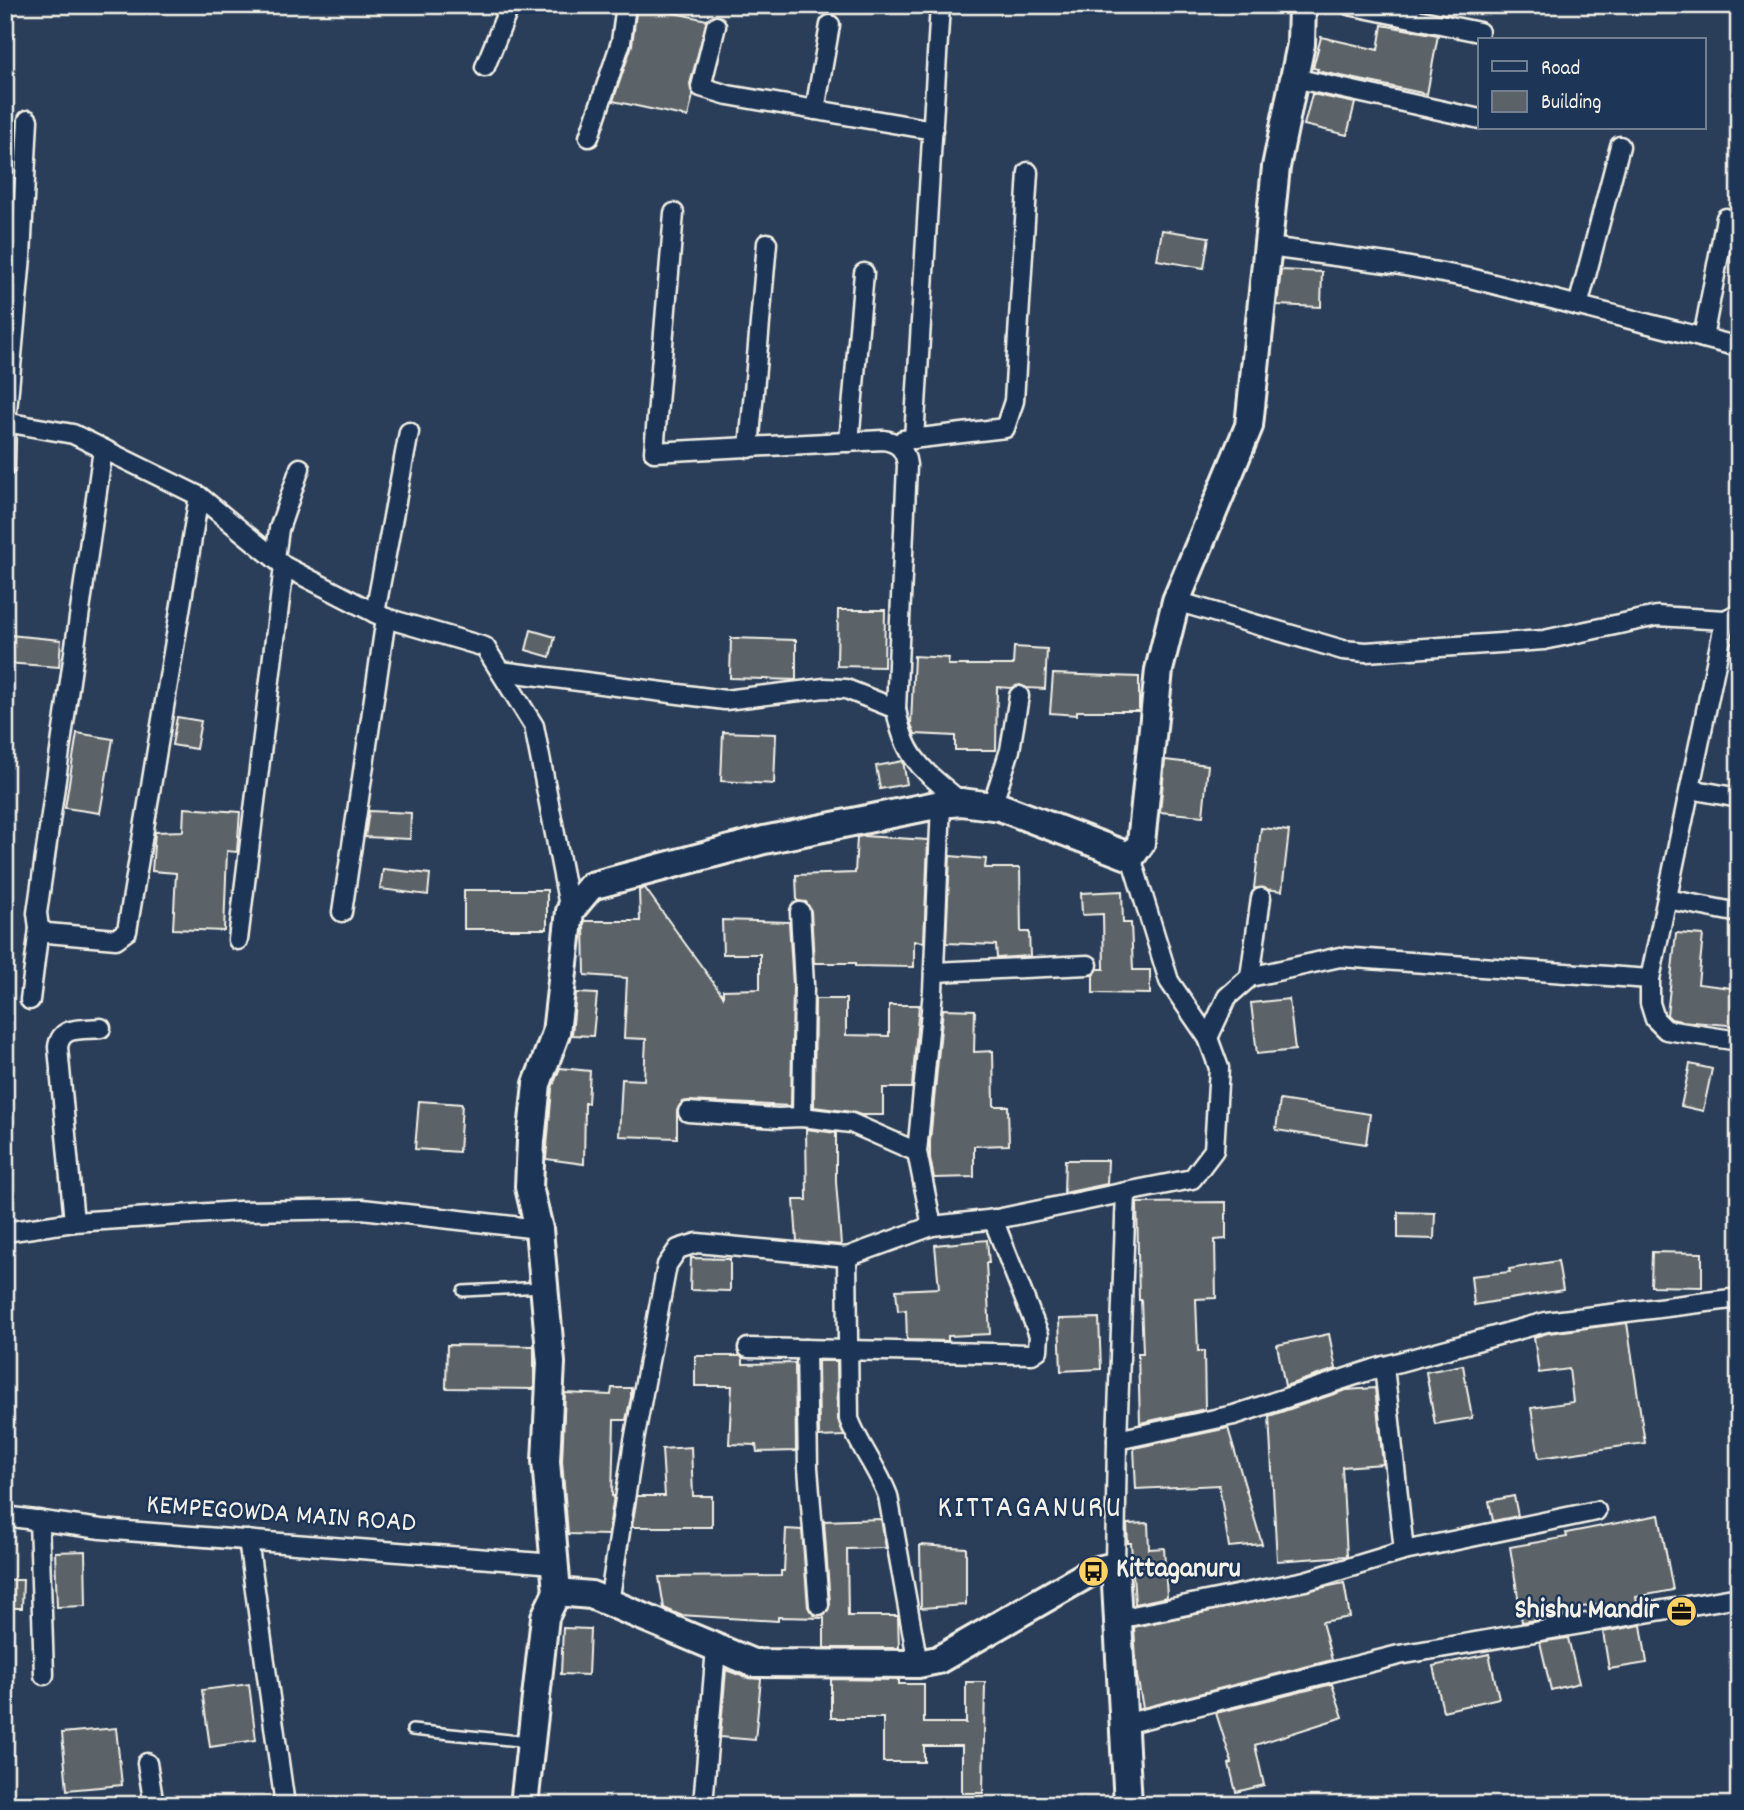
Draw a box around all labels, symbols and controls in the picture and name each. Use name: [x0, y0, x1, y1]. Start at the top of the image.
legend: [1478, 38, 1706, 130]
text: Road: [1541, 55, 1580, 85]
text: Building: [1541, 89, 1601, 119]
street label: KEMPEGOWDA MAIN ROAD: [145, 1487, 417, 1545]
district label: KITTAGANURU: [937, 1487, 1123, 1533]
place label: Kittaganuru: [1116, 1551, 1241, 1591]
bus stop icon: Kittaganuru: [1076, 1554, 1110, 1588]
place label: Shishu Mandir: [1514, 1592, 1660, 1632]
office icon: Shishu Mandir: [1665, 1595, 1699, 1629]

